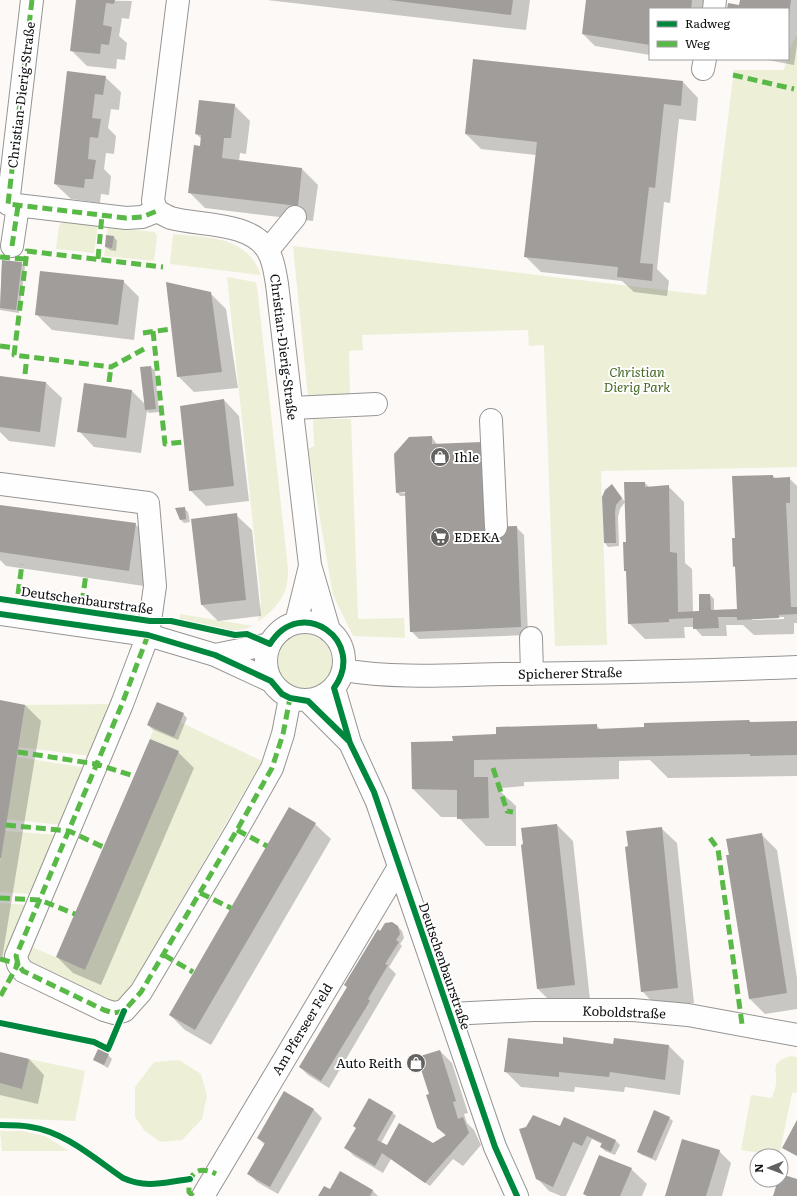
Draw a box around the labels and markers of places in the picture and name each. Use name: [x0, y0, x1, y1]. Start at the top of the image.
shop icon: Ihle: [429, 446, 451, 468]
place label: Ihle: [454, 447, 479, 466]
supermarket icon: EDEKA: [429, 526, 451, 548]
place label: EDEKA: [454, 527, 500, 546]
shop icon: Auto Reith: [405, 1052, 427, 1074]
place label: Auto Reith: [336, 1053, 402, 1072]

